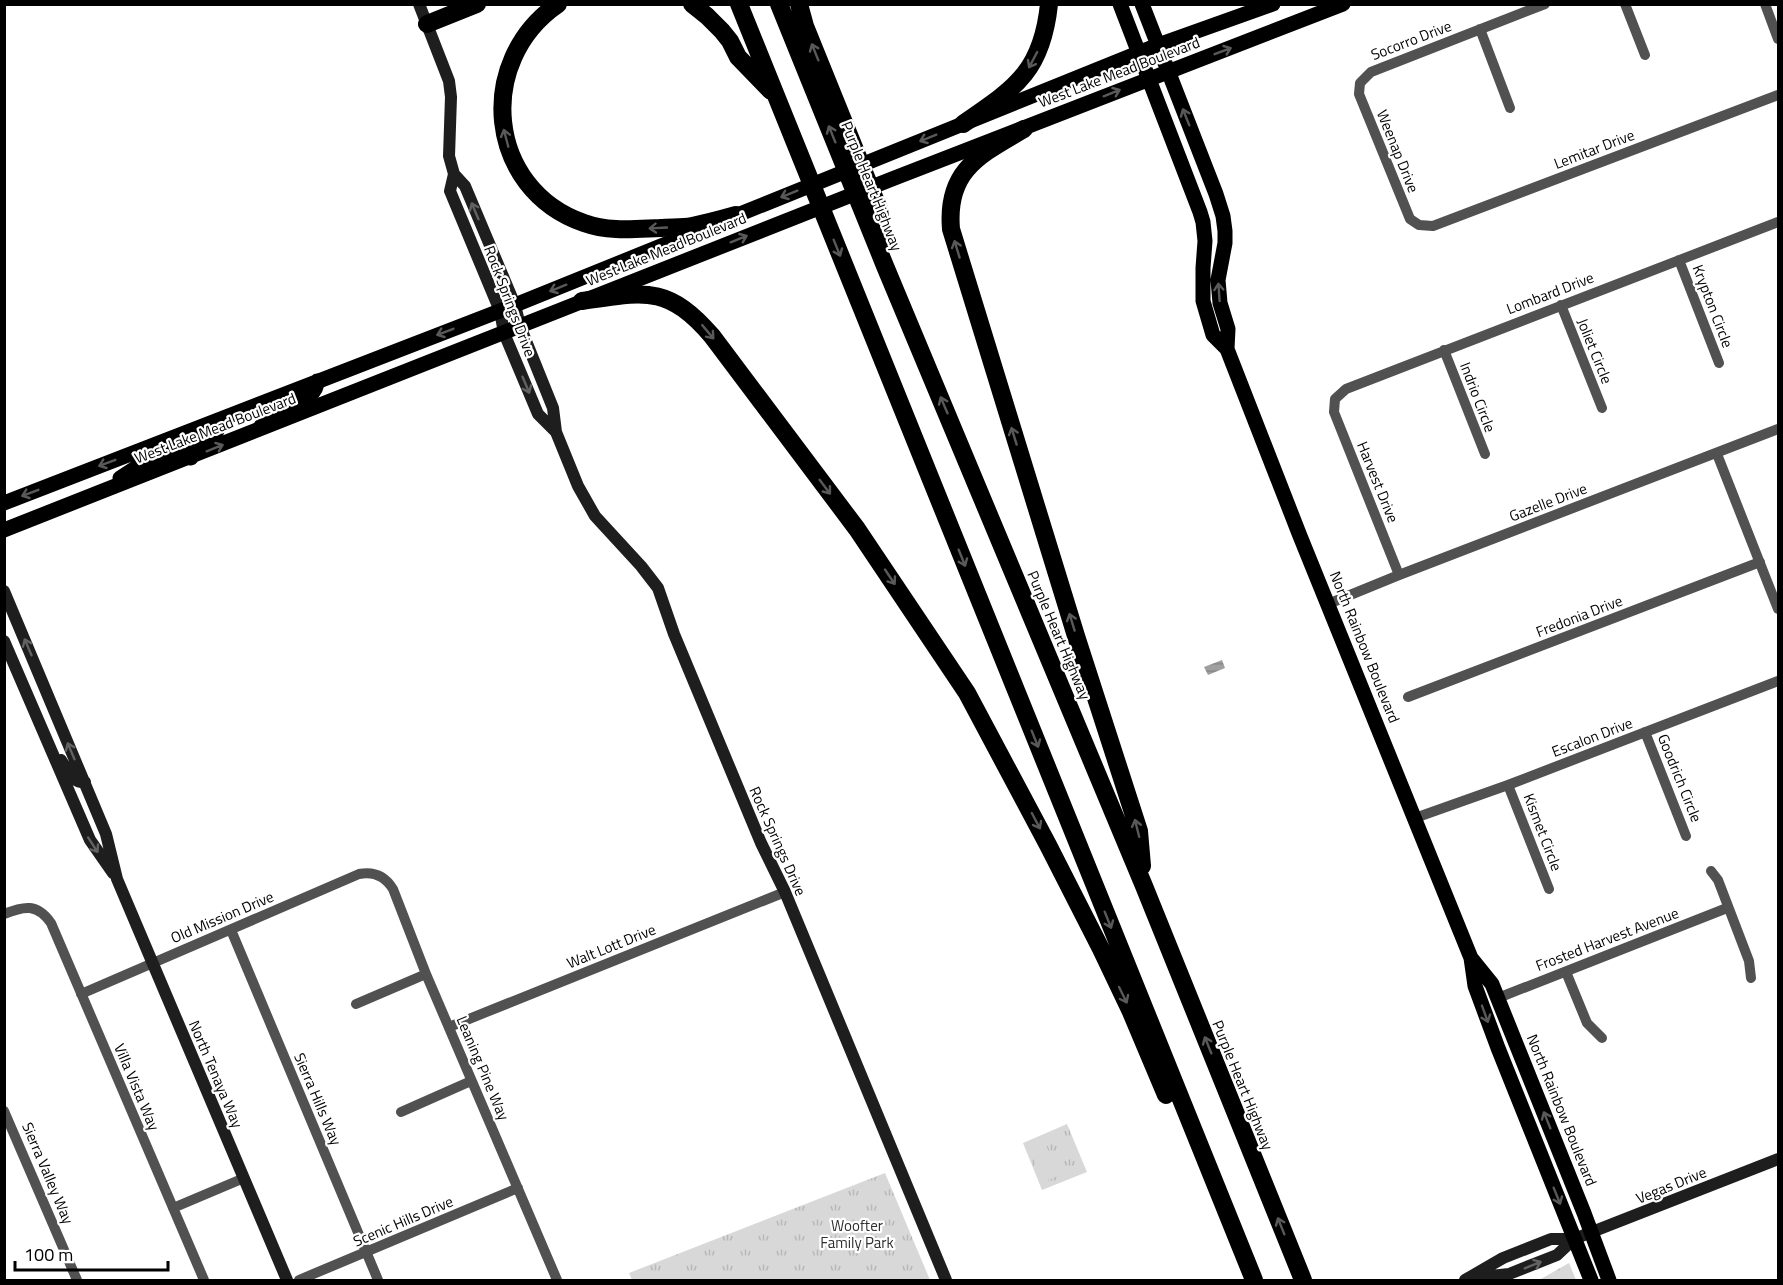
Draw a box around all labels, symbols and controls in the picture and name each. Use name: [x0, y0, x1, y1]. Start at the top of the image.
street label: Socorro Drive: [1367, 14, 1455, 66]
street label: West Lake Mead Boulevard: [1035, 31, 1203, 113]
one-way arrow: [809, 43, 820, 62]
one-way arrow: [1213, 45, 1232, 56]
one-way arrow: [1027, 51, 1039, 68]
one-way arrow: [1102, 87, 1120, 98]
street label: Weenap Drive: [1371, 106, 1425, 196]
one-way arrow: [1180, 109, 1191, 127]
street label: Purple Heart Highway: [835, 118, 909, 254]
street label: Lemitar Drive: [1550, 123, 1638, 175]
one-way arrow: [826, 125, 837, 143]
one-way arrow: [500, 129, 512, 148]
one-way arrow: [920, 133, 938, 144]
one-way arrow: [781, 189, 799, 200]
one-way arrow: [469, 202, 480, 220]
street label: West Lake Mead Boulevard: [582, 206, 750, 292]
one-way arrow: [649, 222, 669, 233]
one-way arrow: [730, 233, 748, 244]
one-way arrow: [832, 239, 843, 257]
one-way arrow: [951, 240, 962, 259]
street label: Rock Springs Drive: [478, 242, 542, 360]
street label: Krypton Circle: [1687, 261, 1739, 351]
street label: Lombard Drive: [1503, 266, 1597, 320]
one-way arrow: [549, 283, 567, 294]
one-way arrow: [1213, 283, 1224, 303]
street label: Joliet Circle: [1571, 315, 1619, 387]
one-way arrow: [701, 324, 715, 339]
one-way arrow: [436, 327, 455, 338]
street label: Indrio Circle: [1454, 359, 1502, 435]
one-way arrow: [521, 375, 532, 393]
street label: West Lake Mead Boulevard: [131, 387, 299, 469]
one-way arrow: [938, 397, 949, 415]
one-way arrow: [1008, 427, 1019, 446]
street label: Harvest Drive: [1351, 438, 1405, 526]
one-way arrow: [206, 441, 224, 452]
one-way arrow: [98, 458, 117, 469]
street label: Gazelle Drive: [1506, 477, 1590, 527]
one-way arrow: [819, 479, 832, 495]
one-way arrow: [21, 488, 40, 499]
one-way arrow: [957, 548, 968, 567]
street label: Purple Heart Highway: [1021, 567, 1097, 703]
street label: North Rainbow Boulevard: [1324, 568, 1406, 726]
one-way arrow: [883, 569, 896, 586]
street label: Fredonia Drive: [1532, 589, 1626, 643]
one-way arrow: [1066, 613, 1077, 632]
one-way arrow: [22, 638, 33, 657]
street label: Escalon Drive: [1548, 711, 1636, 763]
one-way arrow: [1030, 729, 1041, 748]
street label: Goodrich Circle: [1652, 730, 1708, 826]
one-way arrow: [65, 742, 77, 760]
street label: Rock Springs Drive: [744, 783, 812, 899]
street label: Kismet Circle: [1518, 790, 1568, 874]
one-way arrow: [1031, 811, 1042, 829]
one-way arrow: [1130, 819, 1142, 838]
one-way arrow: [88, 836, 100, 853]
street label: Old Mission Drive: [167, 885, 277, 949]
street label: Frosted Harvest Avenue: [1532, 901, 1682, 977]
one-way arrow: [1103, 910, 1114, 928]
street label: Walt Lott Drive: [563, 918, 659, 974]
one-way arrow: [1117, 986, 1129, 1003]
one-way arrow: [1481, 1004, 1492, 1023]
street label: Leaning Pine Way: [451, 1012, 515, 1124]
street label: North Tenaya Way: [183, 1017, 249, 1131]
street label: Purple Heart Highway: [1206, 1017, 1280, 1153]
street label: North Rainbow Boulevard: [1521, 1031, 1603, 1189]
one-way arrow: [1202, 1037, 1213, 1055]
street label: Villa Vista Way: [108, 1040, 166, 1134]
street label: Sierra Hills Way: [288, 1049, 348, 1149]
one-way arrow: [1541, 1111, 1552, 1130]
street label: Sierra Valley Way: [16, 1118, 80, 1228]
street label: Vegas Drive: [1632, 1160, 1710, 1210]
one-way arrow: [1552, 1186, 1563, 1204]
street label: Scenic Hills Drive: [349, 1190, 457, 1252]
park label: Woofter Family Park: [820, 1214, 894, 1254]
one-way arrow: [1275, 1218, 1286, 1236]
scale bar: [15, 1234, 168, 1272]
text: 100 m: [24, 1241, 73, 1268]
one-way arrow: [1523, 1259, 1542, 1270]

